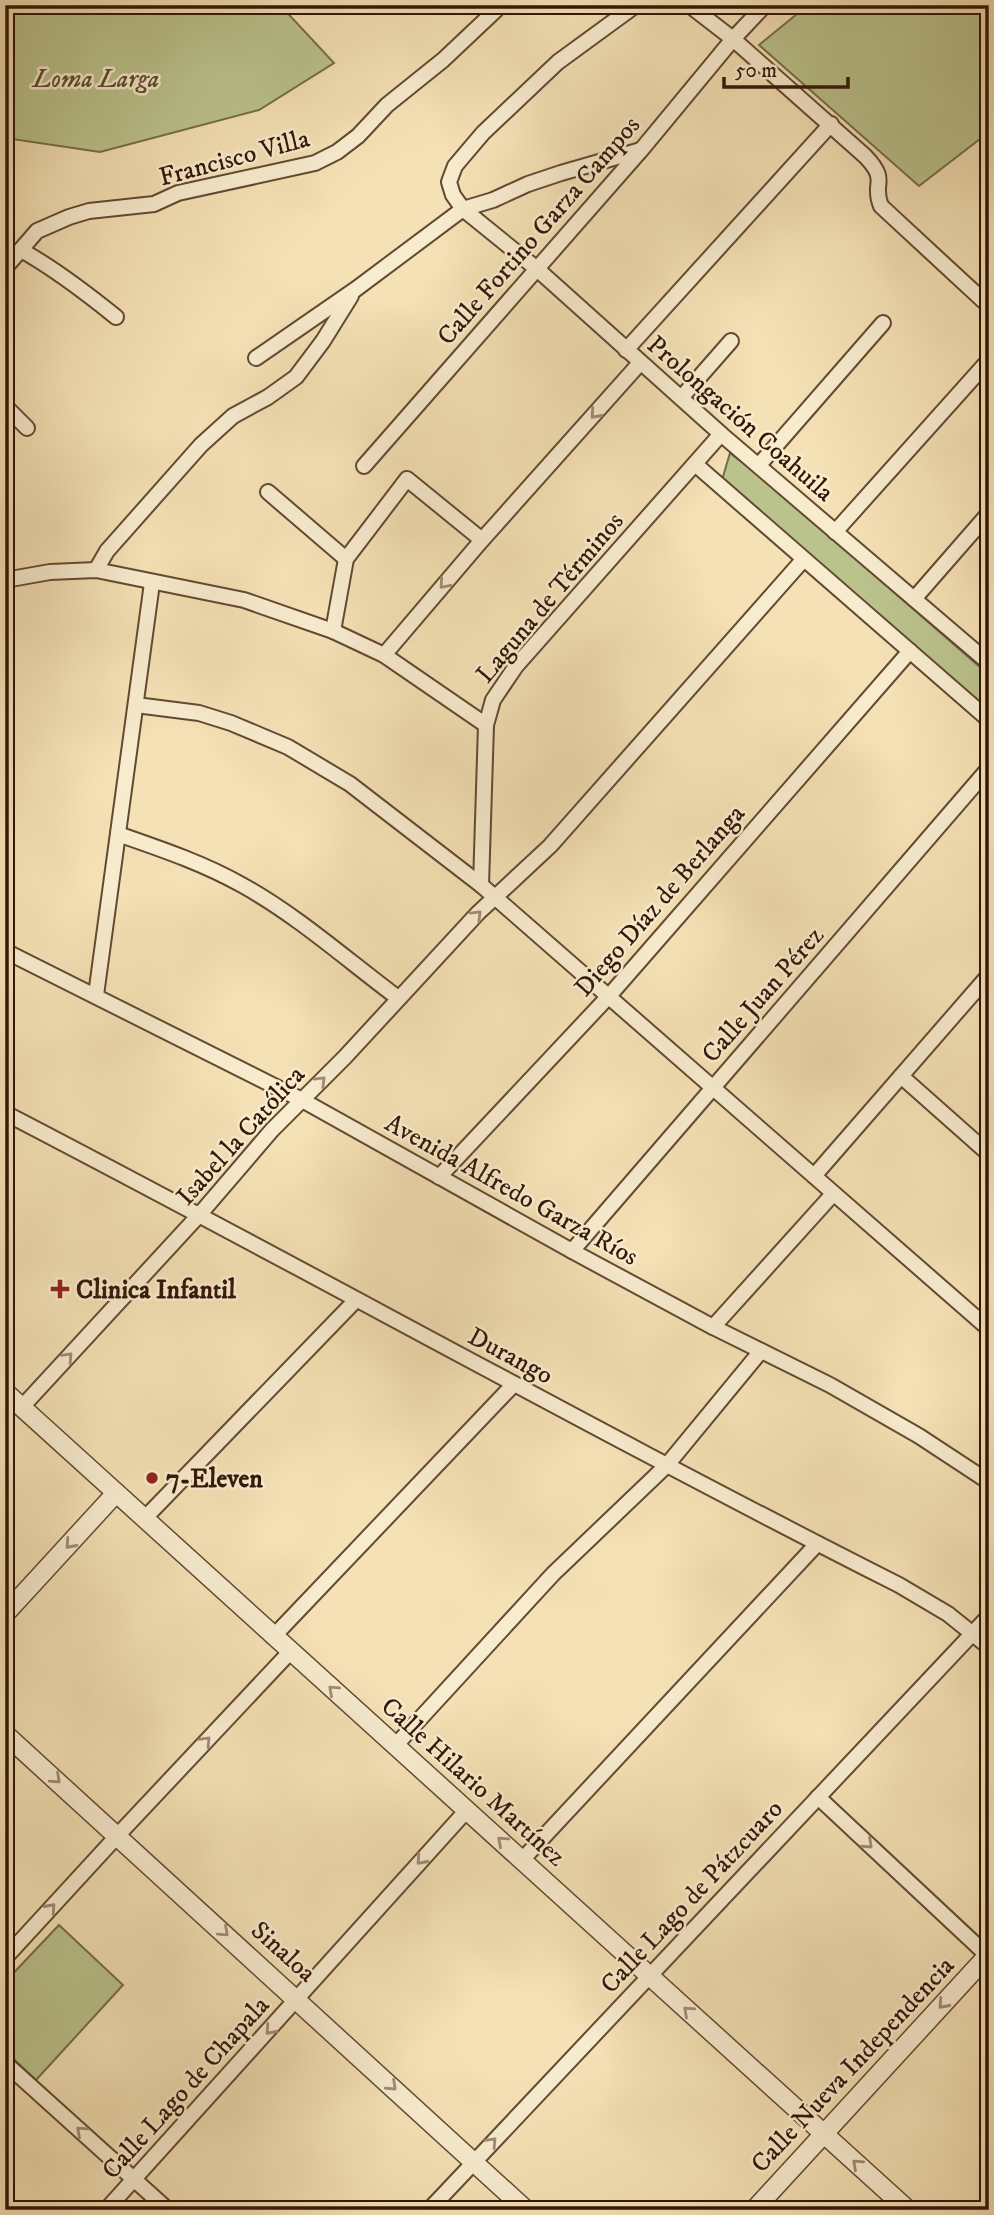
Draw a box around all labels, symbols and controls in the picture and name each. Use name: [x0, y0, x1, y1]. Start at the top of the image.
scale bar: [724, 46, 849, 90]
text: 50 m: [735, 58, 777, 84]
park label: Loma Larga: [31, 63, 159, 96]
street label: Calle Fortino Garza Campos: [430, 109, 648, 352]
street label: Francisco Villa: [155, 123, 313, 194]
street label: Prolongación Coahuila: [640, 329, 840, 509]
one-way arrow: [591, 406, 603, 419]
street label: Laguna de Términos: [469, 506, 631, 690]
one-way arrow: [440, 576, 452, 589]
street label: Diego Díaz de Berlanga: [568, 798, 753, 1004]
one-way arrow: [469, 911, 481, 923]
street label: Calle Juan Pérez: [695, 920, 831, 1070]
street label: Isabel la Católica: [170, 1059, 313, 1213]
one-way arrow: [313, 1076, 326, 1089]
street label: Avenida Alfredo Garza Ríos: [379, 1107, 644, 1274]
place label: Clinica Infantil: [76, 1274, 237, 1307]
marker: Clinica Infantil: [50, 1279, 70, 1299]
street label: Durango: [462, 1320, 558, 1392]
one-way arrow: [60, 1352, 73, 1365]
place label: 7-Eleven: [166, 1463, 263, 1496]
marker: 7-Eleven: [144, 1470, 160, 1486]
one-way arrow: [66, 1536, 78, 1549]
one-way arrow: [328, 1686, 341, 1698]
street label: Calle Hilario Martínez: [374, 1690, 572, 1874]
one-way arrow: [197, 1736, 210, 1749]
one-way arrow: [48, 1771, 61, 1783]
street label: Calle Lago de Pátzcuaro: [594, 1793, 790, 2001]
one-way arrow: [860, 1836, 873, 1848]
one-way arrow: [497, 1837, 510, 1850]
one-way arrow: [417, 1852, 430, 1865]
one-way arrow: [43, 1903, 55, 1916]
street label: Sinaloa: [244, 1914, 322, 1990]
one-way arrow: [216, 1924, 229, 1936]
street label: Calle Nueva Independencia: [744, 1950, 962, 2180]
street label: Calle Lago de Chapala: [95, 1990, 277, 2186]
one-way arrow: [938, 1996, 951, 2009]
one-way arrow: [683, 2007, 696, 2020]
one-way arrow: [265, 2022, 278, 2035]
one-way arrow: [384, 2078, 397, 2091]
one-way arrow: [76, 2127, 89, 2139]
one-way arrow: [484, 2137, 497, 2150]
one-way arrow: [852, 2160, 865, 2172]

